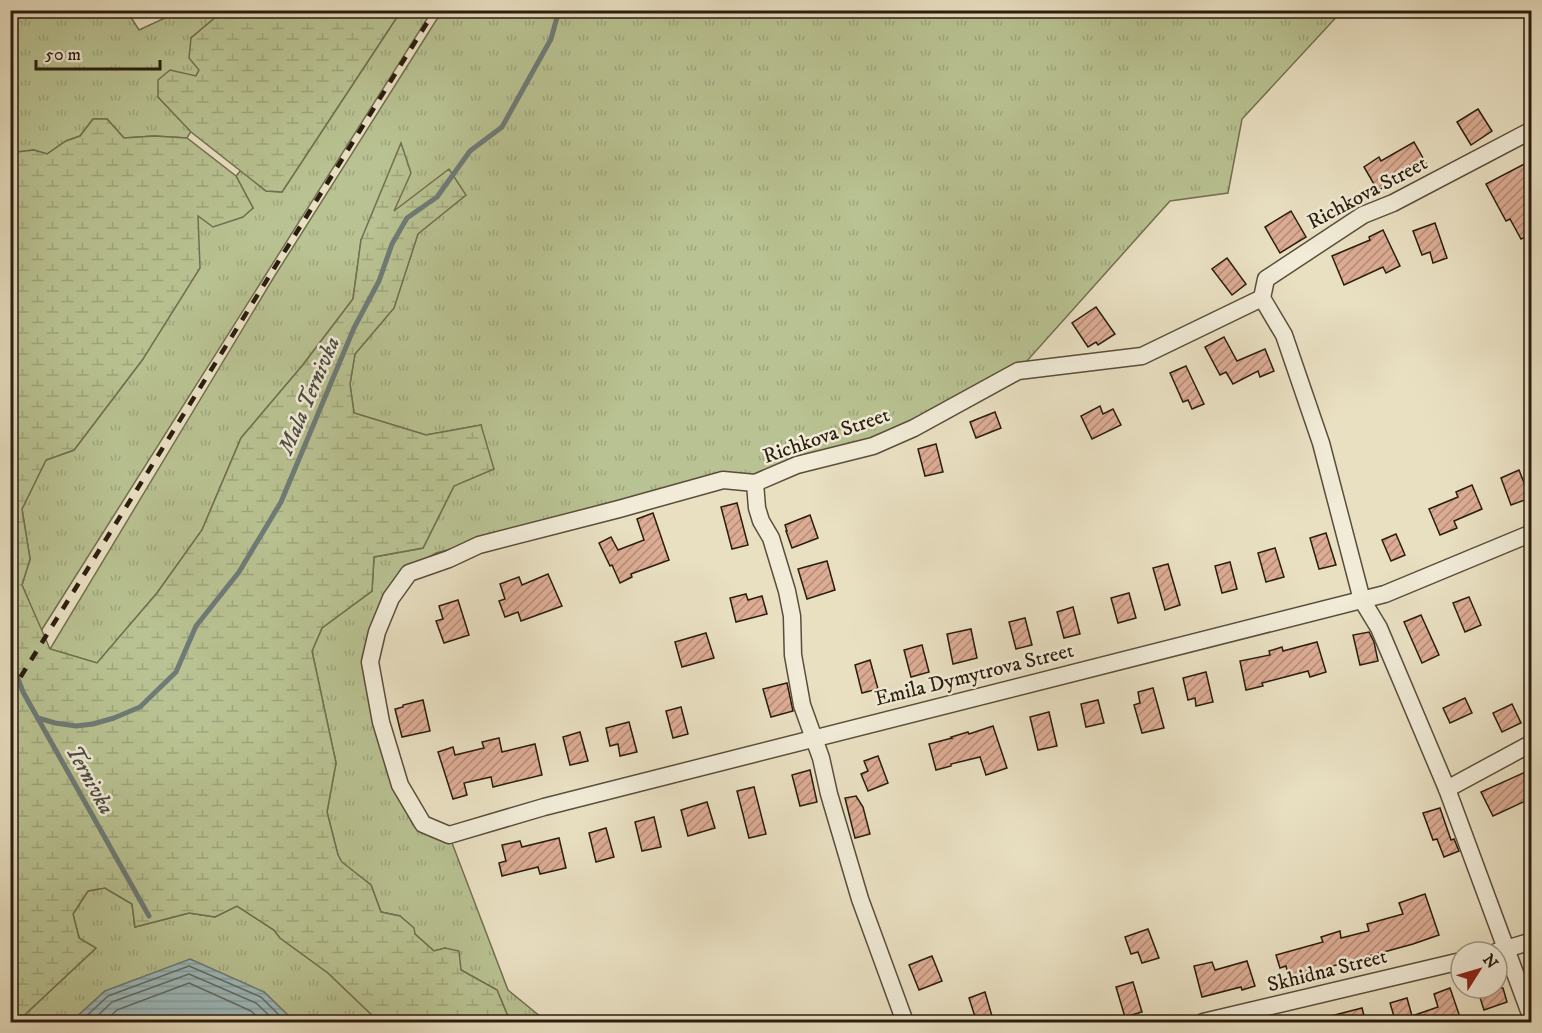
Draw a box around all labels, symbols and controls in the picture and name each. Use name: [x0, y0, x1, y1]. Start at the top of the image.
scale bar: [36, 33, 160, 71]
text: 50 m: [45, 44, 81, 66]
street label: Richkova Street: [1303, 150, 1432, 235]
water label: Mala Ternivka: [272, 333, 346, 460]
street label: Richkova Street: [760, 402, 893, 470]
street label: Emila Dymytrova Street: [872, 638, 1077, 712]
water label: Ternivka: [60, 740, 120, 819]
north arrow: [1449, 940, 1509, 1000]
street label: Skhidna Street: [1265, 943, 1390, 998]
text: N: [1478, 950, 1502, 973]

